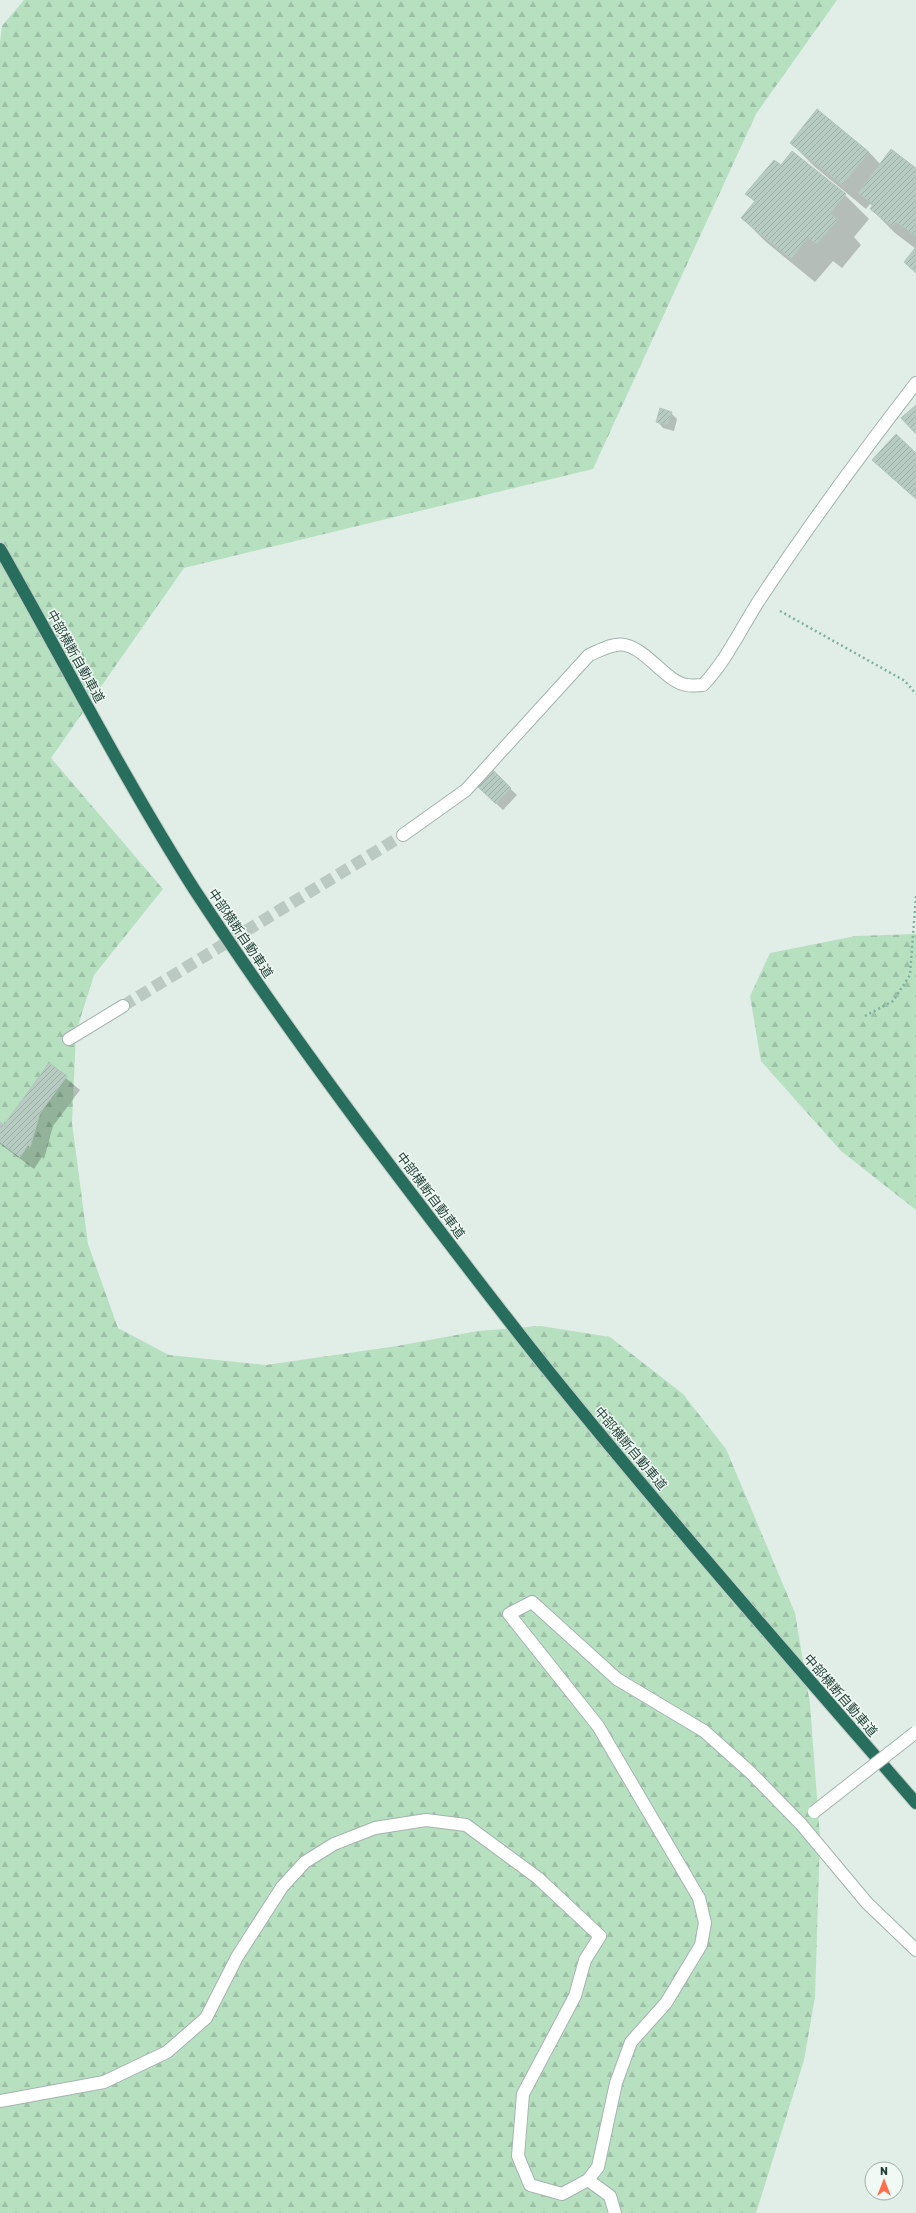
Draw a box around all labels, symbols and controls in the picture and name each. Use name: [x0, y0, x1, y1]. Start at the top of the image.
street label: 中部横断自動車道: [44, 607, 107, 705]
street label: 中部横断自動車道: [205, 886, 276, 981]
street label: 中部横断自動車道: [393, 1149, 468, 1241]
street label: 中部横断自動車道: [591, 1404, 670, 1493]
street label: 中部横断自動車道: [801, 1651, 880, 1739]
north arrow: [864, 2161, 904, 2201]
text: N: [880, 2165, 888, 2178]

